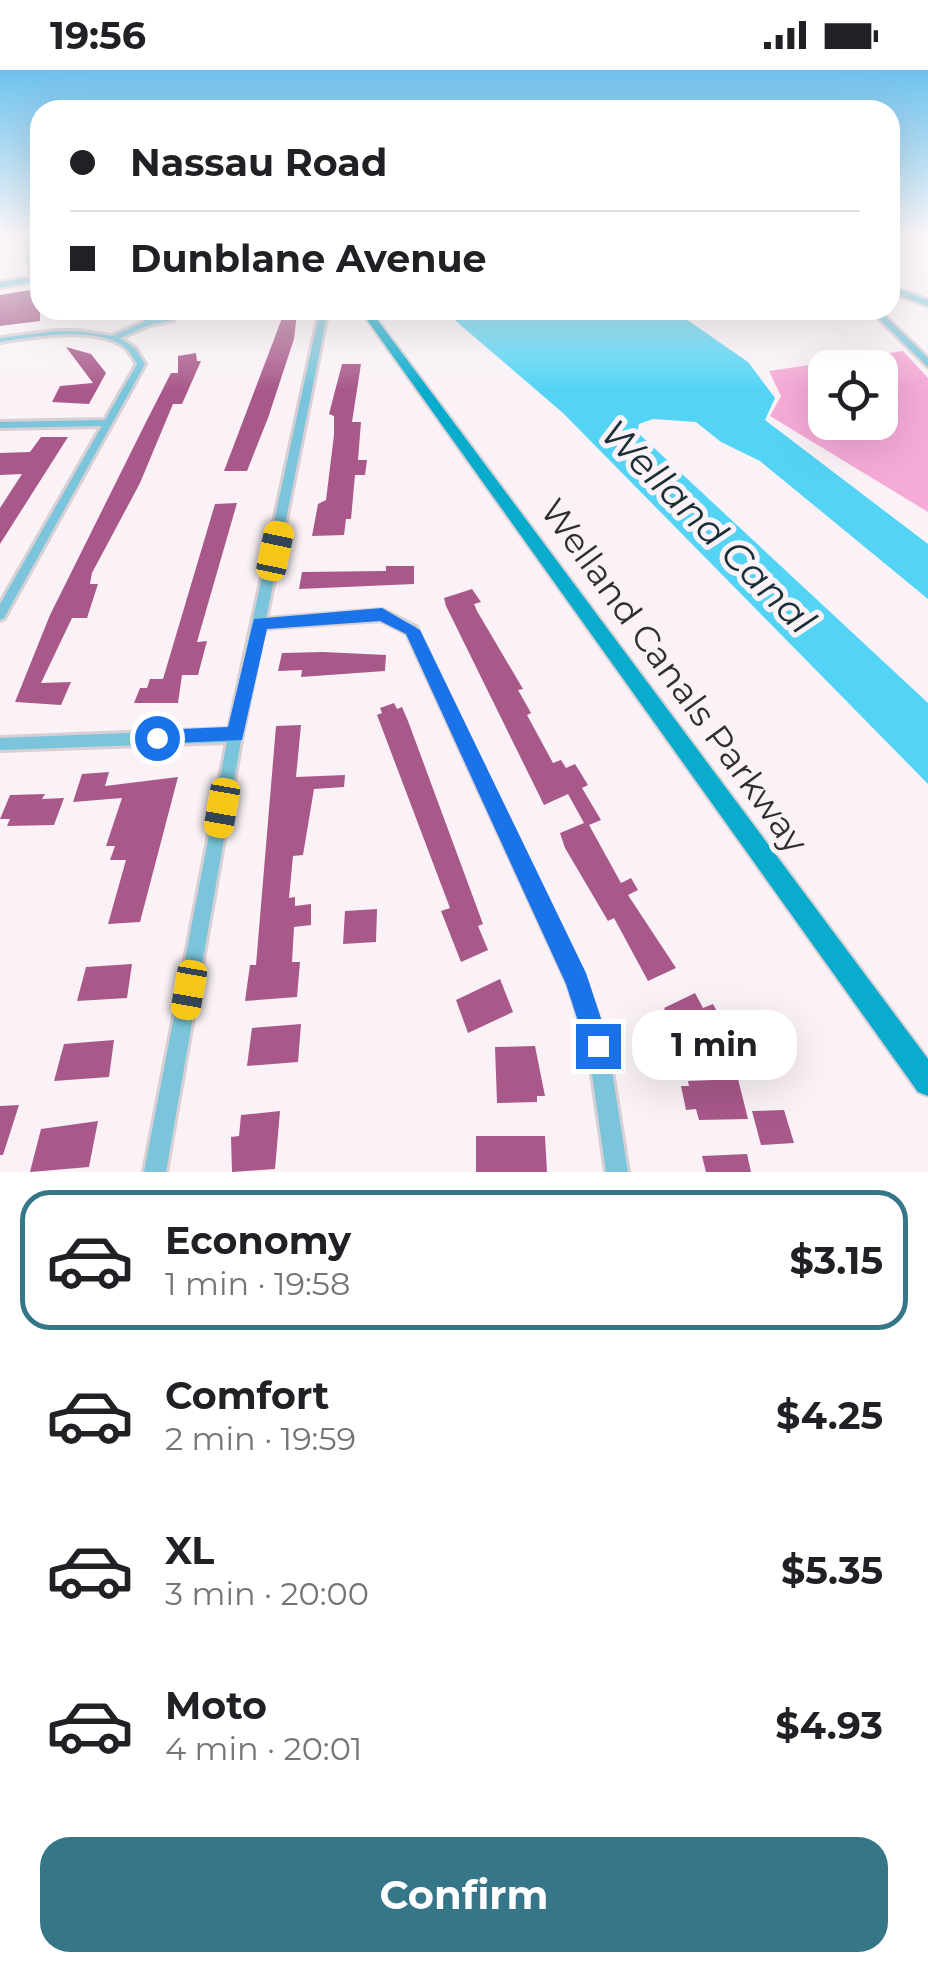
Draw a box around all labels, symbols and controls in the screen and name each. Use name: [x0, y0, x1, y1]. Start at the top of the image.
text: 19:56: [50, 12, 146, 59]
text: Nassau Road: [130, 139, 387, 186]
text: Dunblane Avenue: [130, 235, 487, 282]
map controls: [808, 350, 898, 440]
button: locate: [808, 350, 898, 440]
water label: Welland Canal: [591, 410, 826, 644]
street label: Welland Canals Parkway: [531, 490, 817, 861]
car: [254, 519, 296, 583]
route start: [135, 716, 180, 761]
car: [202, 776, 242, 840]
car: [169, 958, 209, 1022]
callout: 1 min: [633, 1011, 798, 1081]
route end: [576, 1024, 621, 1069]
text: 1 min: [671, 1025, 758, 1064]
icon: car: [45, 1215, 135, 1305]
text: Economy: [165, 1217, 351, 1264]
text: $3.15: [790, 1237, 883, 1284]
text: 1 min · 19:58: [165, 1264, 350, 1303]
icon: car: [45, 1370, 135, 1460]
text: Comfort: [165, 1372, 329, 1419]
text: $4.25: [776, 1392, 883, 1439]
text: 2 min · 19:59: [165, 1419, 356, 1458]
icon: car: [45, 1525, 135, 1615]
text: XL: [165, 1527, 214, 1574]
text: $5.35: [781, 1547, 883, 1594]
text: 3 min · 20:00: [165, 1574, 369, 1613]
icon: car: [45, 1680, 135, 1770]
text: Moto: [165, 1682, 267, 1729]
text: $4.93: [775, 1702, 883, 1749]
text: 4 min · 20:01: [165, 1729, 362, 1768]
button: Confirm: [40, 1837, 888, 1952]

